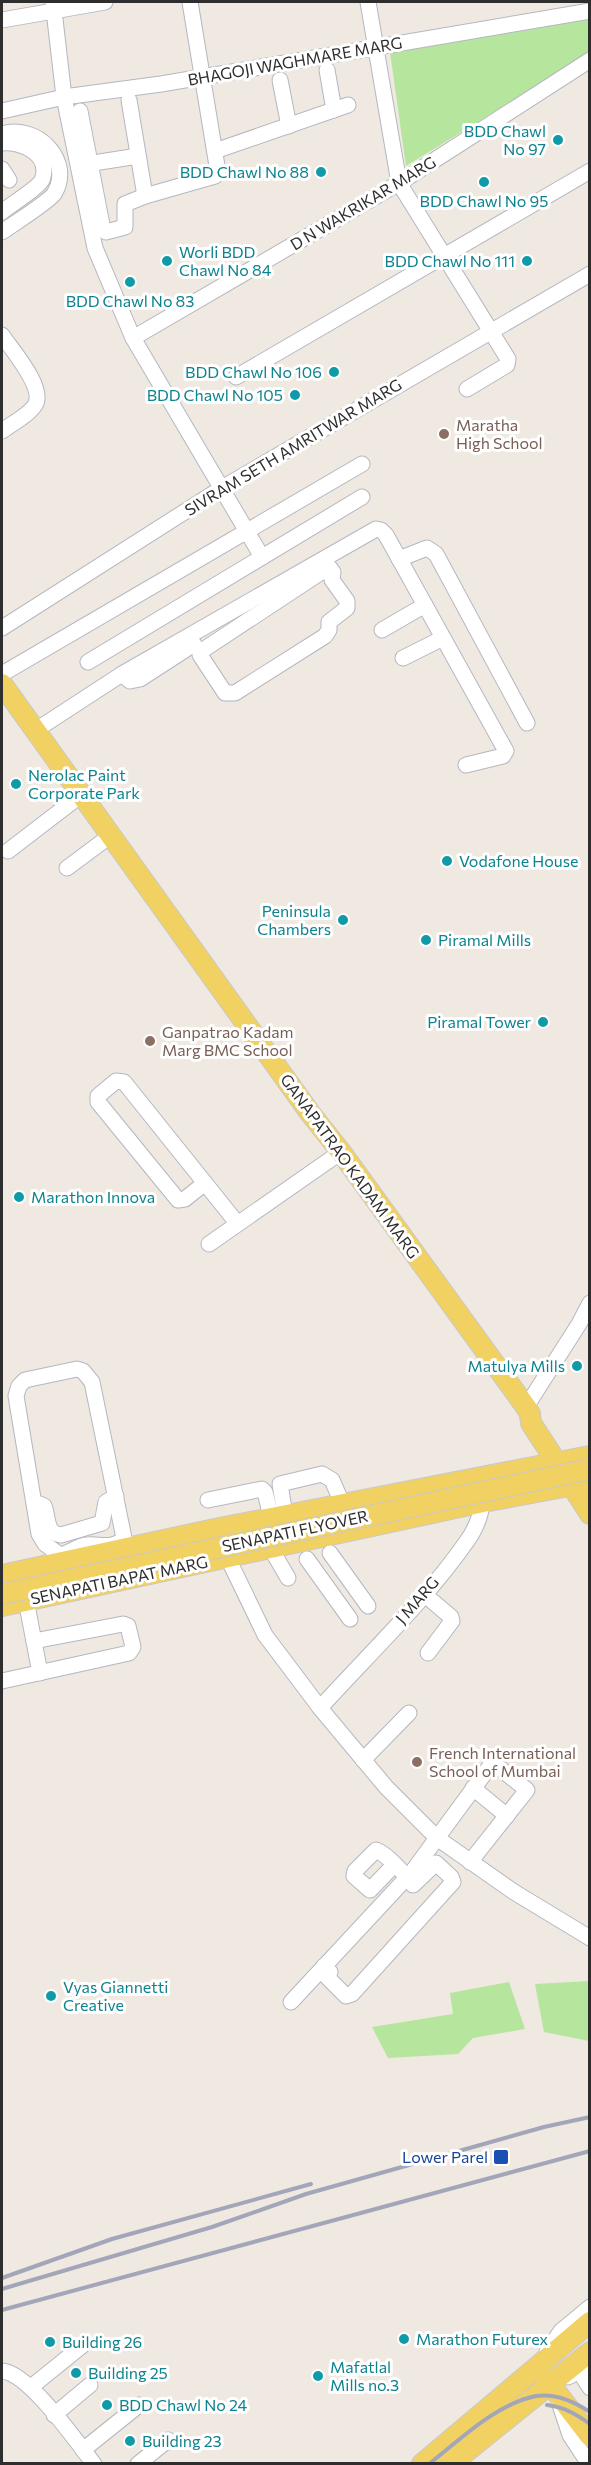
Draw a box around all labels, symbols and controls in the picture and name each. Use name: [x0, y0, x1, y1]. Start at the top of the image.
street label: BHAGOJI WAGHMARE MARG: [186, 32, 404, 89]
place label: BDD Chawl No 97: [464, 121, 546, 158]
marker: BDD Chawl No 97: [551, 133, 565, 147]
street label: D N WAKRIKAR MARG: [287, 152, 439, 254]
place label: BDD Chawl No 88: [180, 162, 309, 181]
marker: BDD Chawl No 88: [314, 165, 328, 179]
marker: BDD Chawl No 95: [477, 175, 491, 189]
place label: BDD Chawl No 95: [420, 191, 548, 210]
place label: Worli BDD Chawl No 84: [179, 242, 272, 279]
place label: BDD Chawl No 111: [385, 251, 515, 270]
marker: Worli BDD Chawl No 84: [160, 254, 174, 268]
marker: BDD Chawl No 111: [520, 254, 534, 268]
marker: BDD Chawl No 83: [123, 275, 137, 289]
place label: BDD Chawl No 83: [66, 291, 194, 310]
place label: BDD Chawl No 106: [185, 362, 322, 381]
marker: BDD Chawl No 106: [327, 365, 341, 379]
street label: SIVRAM SETH AMRITWAR MARG: [181, 374, 405, 519]
place label: BDD Chawl No 105: [147, 385, 283, 404]
marker: BDD Chawl No 105: [288, 388, 302, 402]
place label: Maratha High School: [456, 415, 543, 452]
marker: Maratha High School: [437, 427, 451, 441]
place label: Nerolac Paint Corporate Park: [28, 765, 140, 802]
marker: Nerolac Paint Corporate Park: [9, 777, 23, 791]
place label: Vodafone House: [459, 851, 578, 870]
marker: Vodafone House: [440, 854, 454, 868]
place label: Peninsula Chambers: [257, 901, 331, 938]
marker: Peninsula Chambers: [336, 913, 350, 927]
place label: Piramal Mills: [438, 930, 531, 949]
marker: Piramal Mills: [419, 933, 433, 947]
place label: Piramal Tower: [427, 1012, 532, 1031]
marker: Piramal Tower: [536, 1015, 550, 1029]
place label: Ganpatrao Kadam Marg BMC School: [162, 1022, 294, 1059]
marker: Ganpatrao Kadam Marg BMC School: [143, 1034, 157, 1048]
street label: GANAPATRAO KADAM MARG: [277, 1070, 424, 1262]
place label: Marathon Innova: [31, 1187, 155, 1206]
marker: Marathon Innova: [12, 1190, 26, 1204]
place label: Matulya Mills: [468, 1356, 565, 1375]
marker: Matulya Mills: [570, 1359, 584, 1373]
street label: SENAPATI FLYOVER: [220, 1506, 370, 1555]
street label: SENAPATI BAPAT MARG: [29, 1551, 209, 1608]
street label: J MARG: [391, 1572, 442, 1627]
place label: French International School of Mumbai: [429, 1743, 576, 1780]
marker: French International School of Mumbai: [410, 1755, 424, 1769]
place label: Vyas Giannetti Creative: [63, 1977, 168, 2014]
marker: Vyas Giannetti Creative: [44, 1989, 58, 2003]
place label: Lower Parel: [402, 2147, 488, 2166]
marker: Lower Parel: [492, 2148, 510, 2166]
place label: Marathon Futurex: [416, 2329, 549, 2348]
place label: Building 26: [62, 2332, 142, 2351]
marker: Marathon Futurex: [397, 2332, 411, 2346]
marker: Building 26: [43, 2335, 57, 2349]
place label: Mafatlal Mills no.3: [330, 2357, 399, 2394]
place label: Building 25: [88, 2363, 168, 2382]
marker: Building 25: [69, 2366, 83, 2380]
marker: Mafatlal Mills no.3: [311, 2369, 325, 2383]
place label: BDD Chawl No 24: [119, 2395, 247, 2414]
marker: BDD Chawl No 24: [100, 2398, 114, 2412]
place label: Building 23: [142, 2431, 222, 2450]
marker: Building 23: [123, 2434, 137, 2448]

